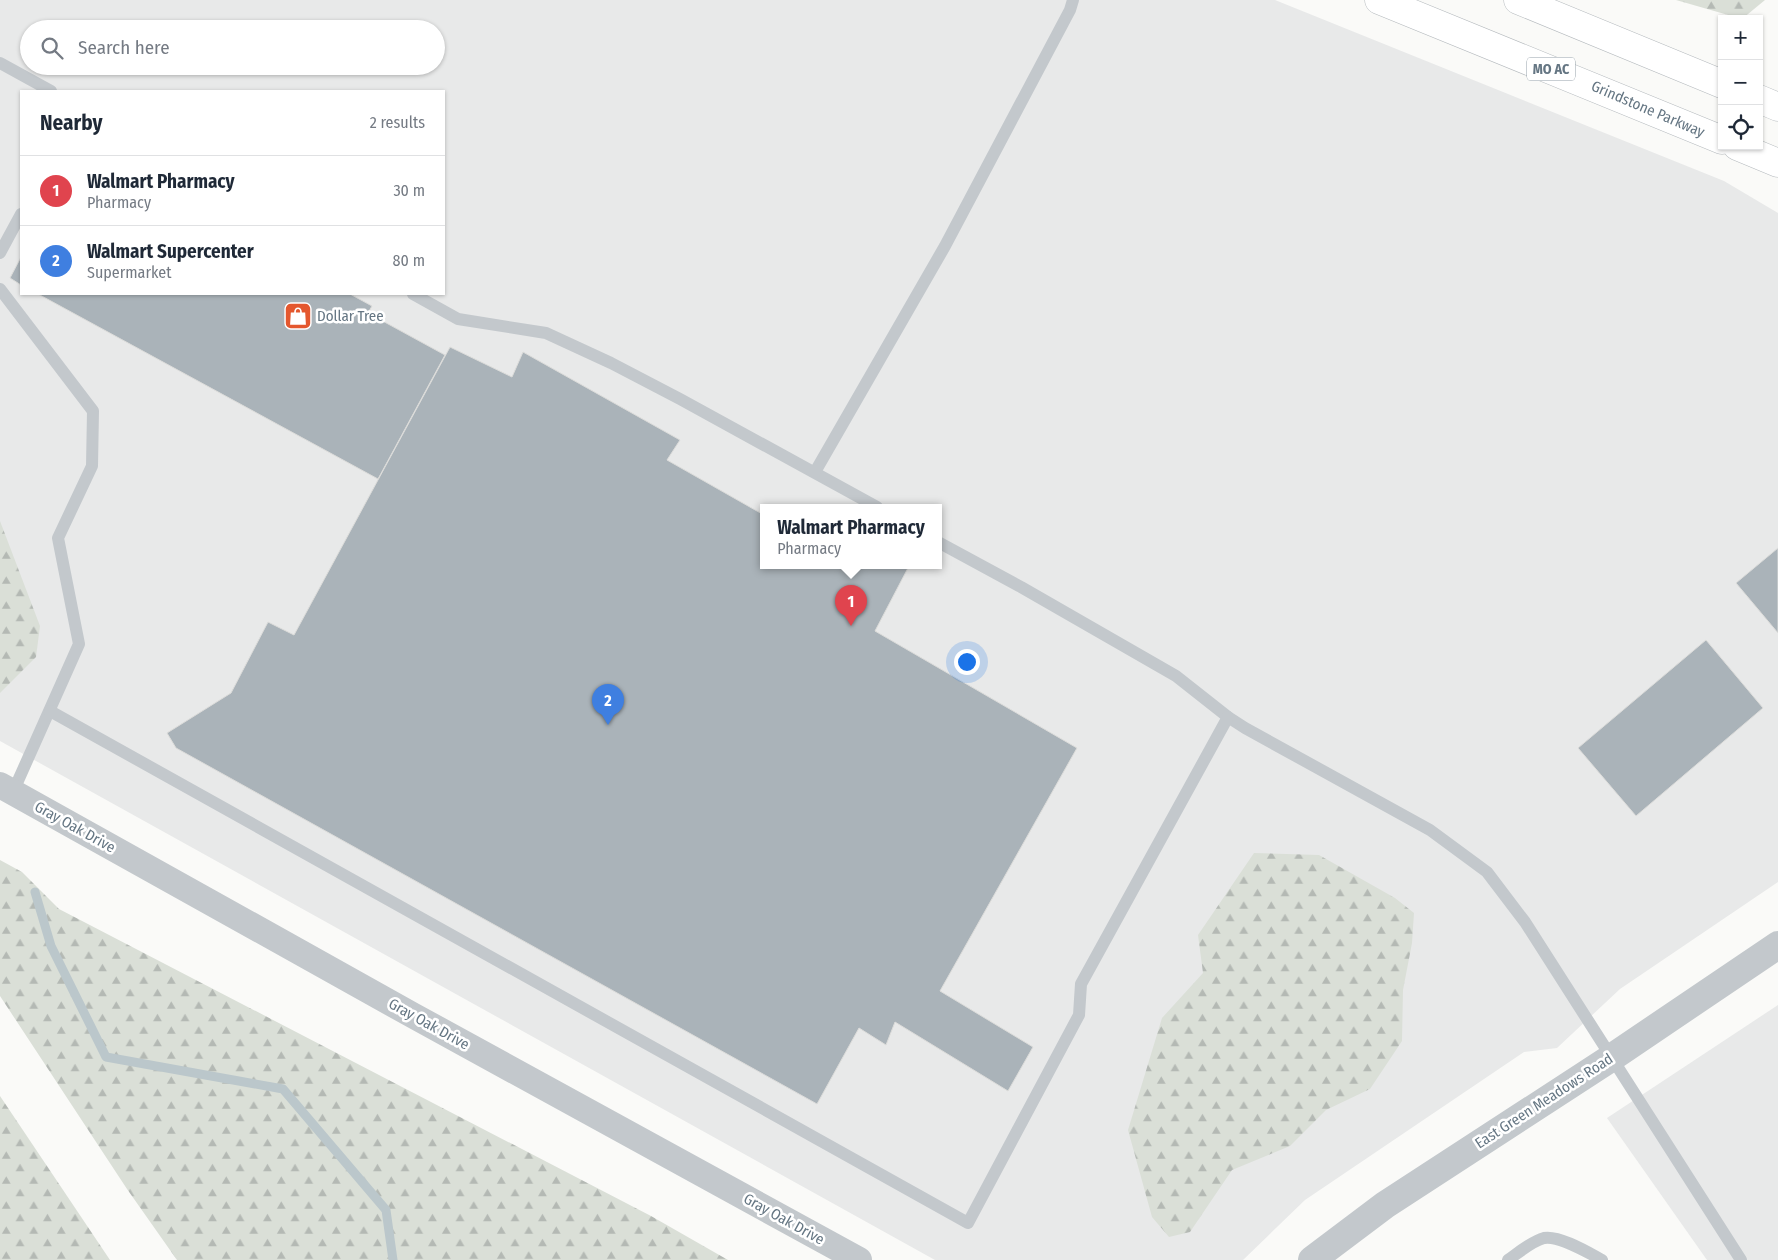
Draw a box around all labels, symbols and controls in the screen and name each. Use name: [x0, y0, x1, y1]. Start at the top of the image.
map controls: [1718, 15, 1763, 150]
button: +: [1718, 15, 1763, 60]
search box: [20, 20, 445, 75]
icon: search: [38, 34, 66, 62]
text: Search here: [78, 36, 170, 59]
road number: MO AC: [1527, 58, 1575, 80]
button: −: [1718, 60, 1763, 105]
street label: Grindstone Parkway: [1589, 77, 1708, 141]
button: locate: [1718, 105, 1763, 150]
text: Nearby: [40, 110, 102, 136]
text: 2 results: [370, 113, 425, 132]
text: Walmart Pharmacy: [87, 170, 235, 193]
text: 1: [53, 181, 59, 200]
text: 30 m: [393, 181, 425, 200]
text: Pharmacy: [87, 193, 151, 212]
text: Walmart Supercenter: [87, 240, 254, 263]
text: 2: [52, 251, 60, 270]
text: 80 m: [393, 251, 425, 270]
text: Supermarket: [87, 263, 171, 282]
shop icon: Dollar Tree: [283, 301, 313, 331]
place label: Dollar Tree: [317, 307, 384, 325]
popup: [760, 504, 942, 569]
text: Walmart Pharmacy: [777, 516, 925, 539]
text: Pharmacy: [777, 539, 841, 558]
pin: 1: [835, 585, 867, 626]
your location: [954, 649, 980, 675]
pin: 2: [592, 684, 624, 725]
street label: Gray Oak Drive: [31, 797, 119, 857]
street label: Gray Oak Drive: [385, 994, 473, 1054]
street label: East Green Meadows Road: [1472, 1050, 1616, 1152]
street label: Gray Oak Drive: [740, 1189, 828, 1249]

